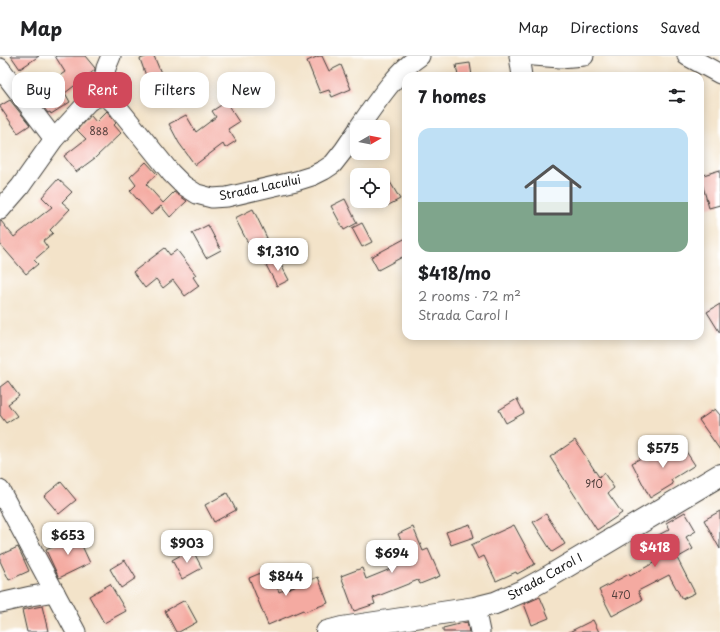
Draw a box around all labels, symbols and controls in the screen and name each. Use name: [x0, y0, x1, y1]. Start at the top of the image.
text: Map: [20, 14, 62, 42]
text: Map: [518, 17, 548, 38]
text: Directions: [570, 17, 638, 38]
text: Saved: [660, 17, 700, 38]
chip: Buy: [12, 72, 65, 108]
chip: Rent: [73, 72, 132, 108]
chip: Filters: [140, 72, 209, 108]
chip: New: [217, 72, 275, 108]
text: 7 homes: [418, 83, 486, 109]
icon: filters: [666, 85, 688, 107]
north arrow: [350, 120, 390, 160]
map controls: [350, 120, 390, 208]
house number: 888: [89, 123, 109, 138]
icon: home: [517, 154, 589, 226]
button: locate: [350, 168, 390, 208]
street label: Strada Lacului: [217, 170, 302, 205]
pin: $1,310: [245, 238, 311, 272]
text: $1,310: [257, 241, 299, 260]
text: $418/mo: [418, 260, 491, 286]
text: 2 rooms · 72 m²: [418, 286, 521, 305]
text: Strada Carol I: [418, 305, 508, 324]
pin: $575: [639, 435, 687, 469]
text: $575: [647, 438, 679, 457]
house number: 910: [585, 476, 603, 491]
pin: $653: [44, 522, 92, 556]
text: $653: [51, 525, 85, 544]
pin: $903: [163, 530, 211, 564]
text: $903: [170, 533, 204, 552]
pin: $418: [631, 534, 679, 568]
text: $418: [640, 537, 670, 556]
pin: $694: [368, 540, 416, 574]
text: $694: [375, 543, 409, 562]
street label: Strada Carol I: [504, 548, 585, 604]
pin: $844: [262, 563, 310, 597]
text: $844: [269, 566, 303, 585]
house number: 470: [611, 587, 631, 602]

